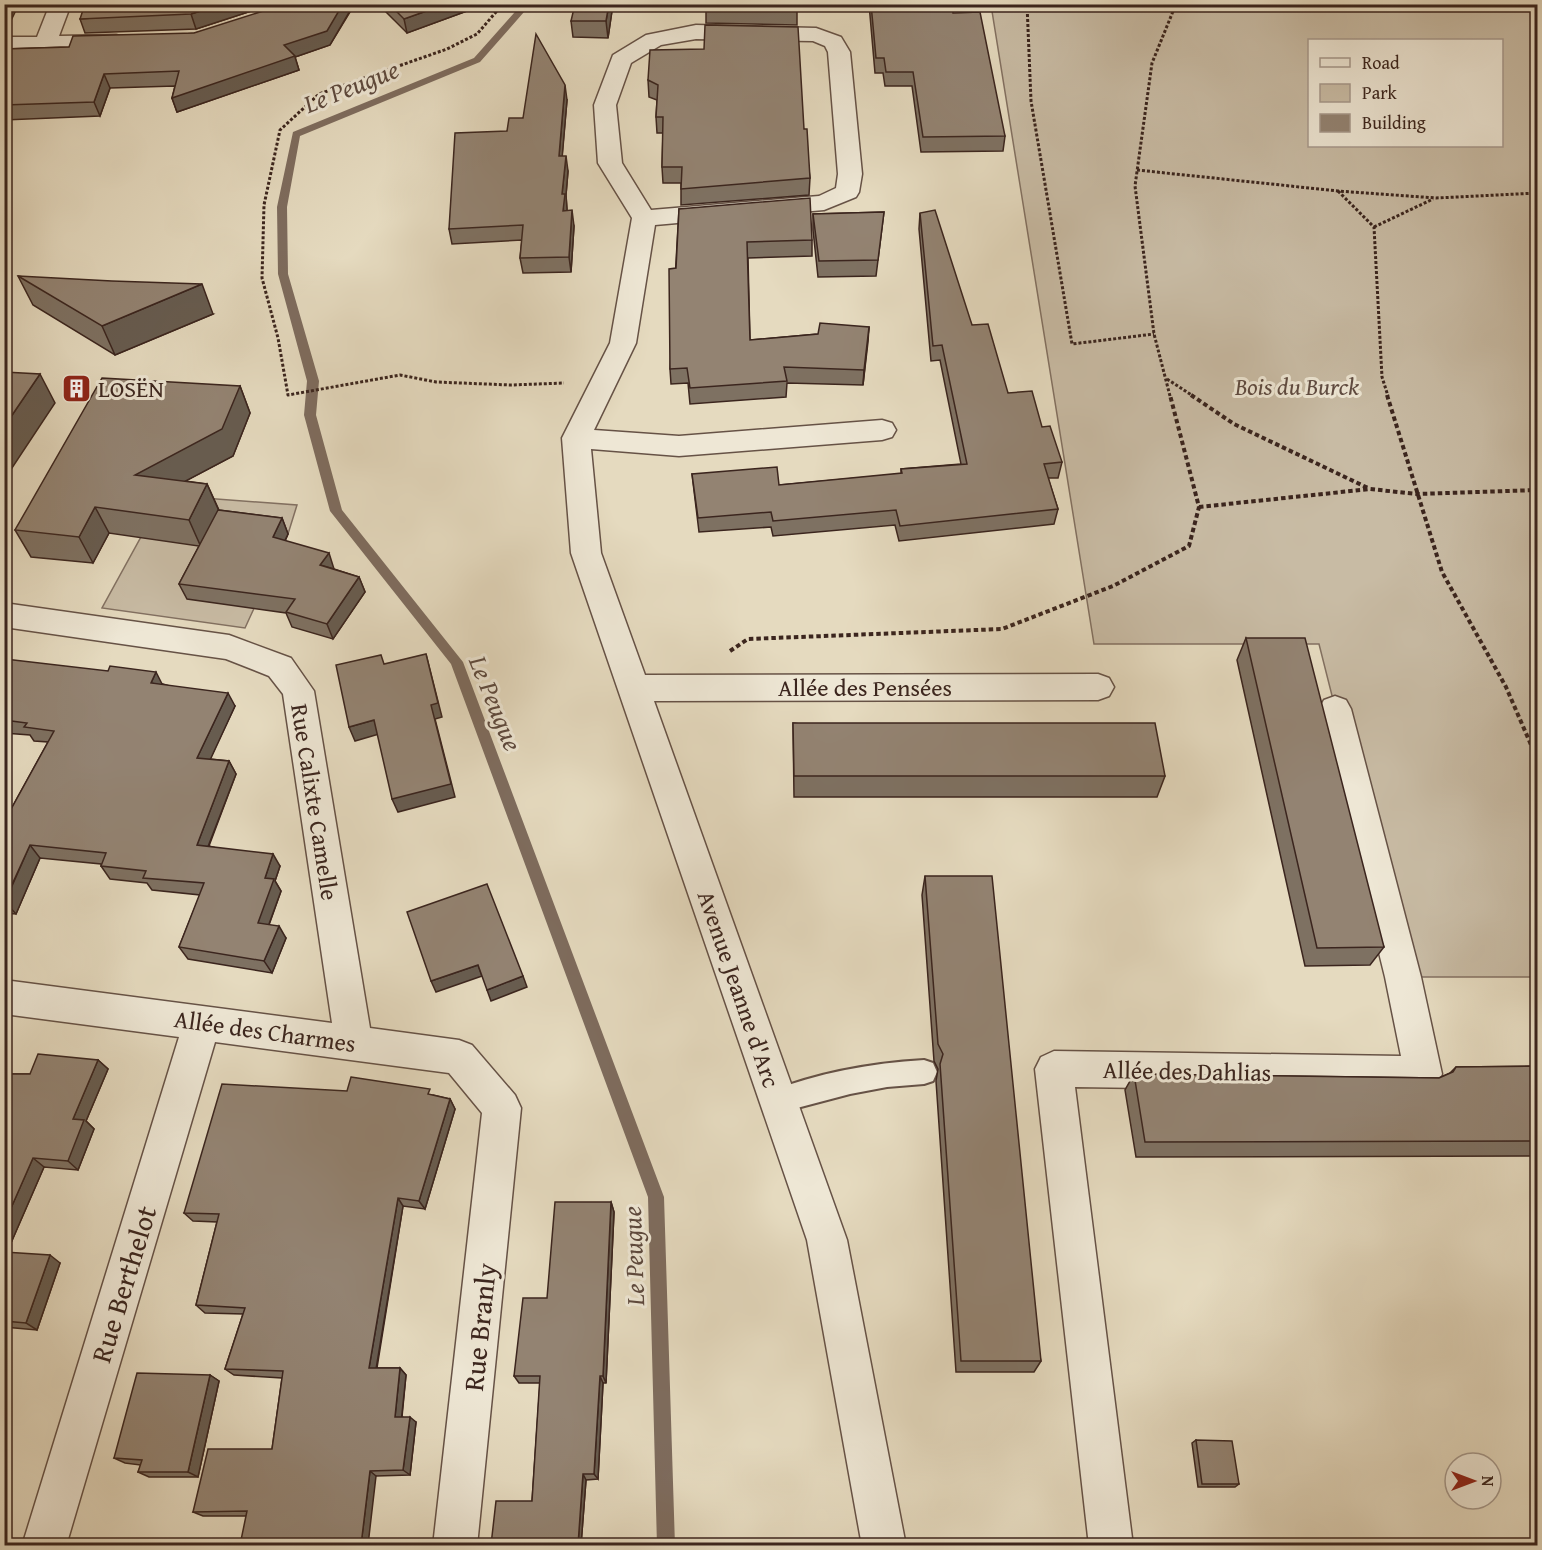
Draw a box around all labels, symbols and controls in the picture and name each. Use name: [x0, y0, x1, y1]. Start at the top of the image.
legend: [1308, 39, 1503, 147]
water label: Le Peugue: [297, 49, 405, 123]
text: Road: [1362, 49, 1400, 76]
text: Park: [1362, 79, 1398, 106]
text: Building: [1362, 109, 1426, 136]
park label: Bois du Burck: [1234, 369, 1359, 404]
place label: LOSËN: [98, 371, 164, 406]
building icon: LOSËN: [61, 372, 93, 404]
water label: Le Peugue: [459, 649, 533, 757]
street label: Allée des Pensées: [778, 670, 952, 705]
street label: Rue Calixte Camelle: [282, 701, 348, 903]
street label: Avenue Jeanne d'Arc: [689, 886, 789, 1093]
street label: Allée des Charmes: [172, 1001, 358, 1061]
street label: Allée des Dahlias: [1102, 1052, 1272, 1090]
street label: Rue Berthelot: [80, 1200, 166, 1367]
water label: Le Peugue: [612, 1206, 654, 1307]
street label: Rue Branly: [452, 1261, 506, 1393]
north arrow: [1443, 1451, 1503, 1511]
text: N: [1476, 1476, 1500, 1487]

